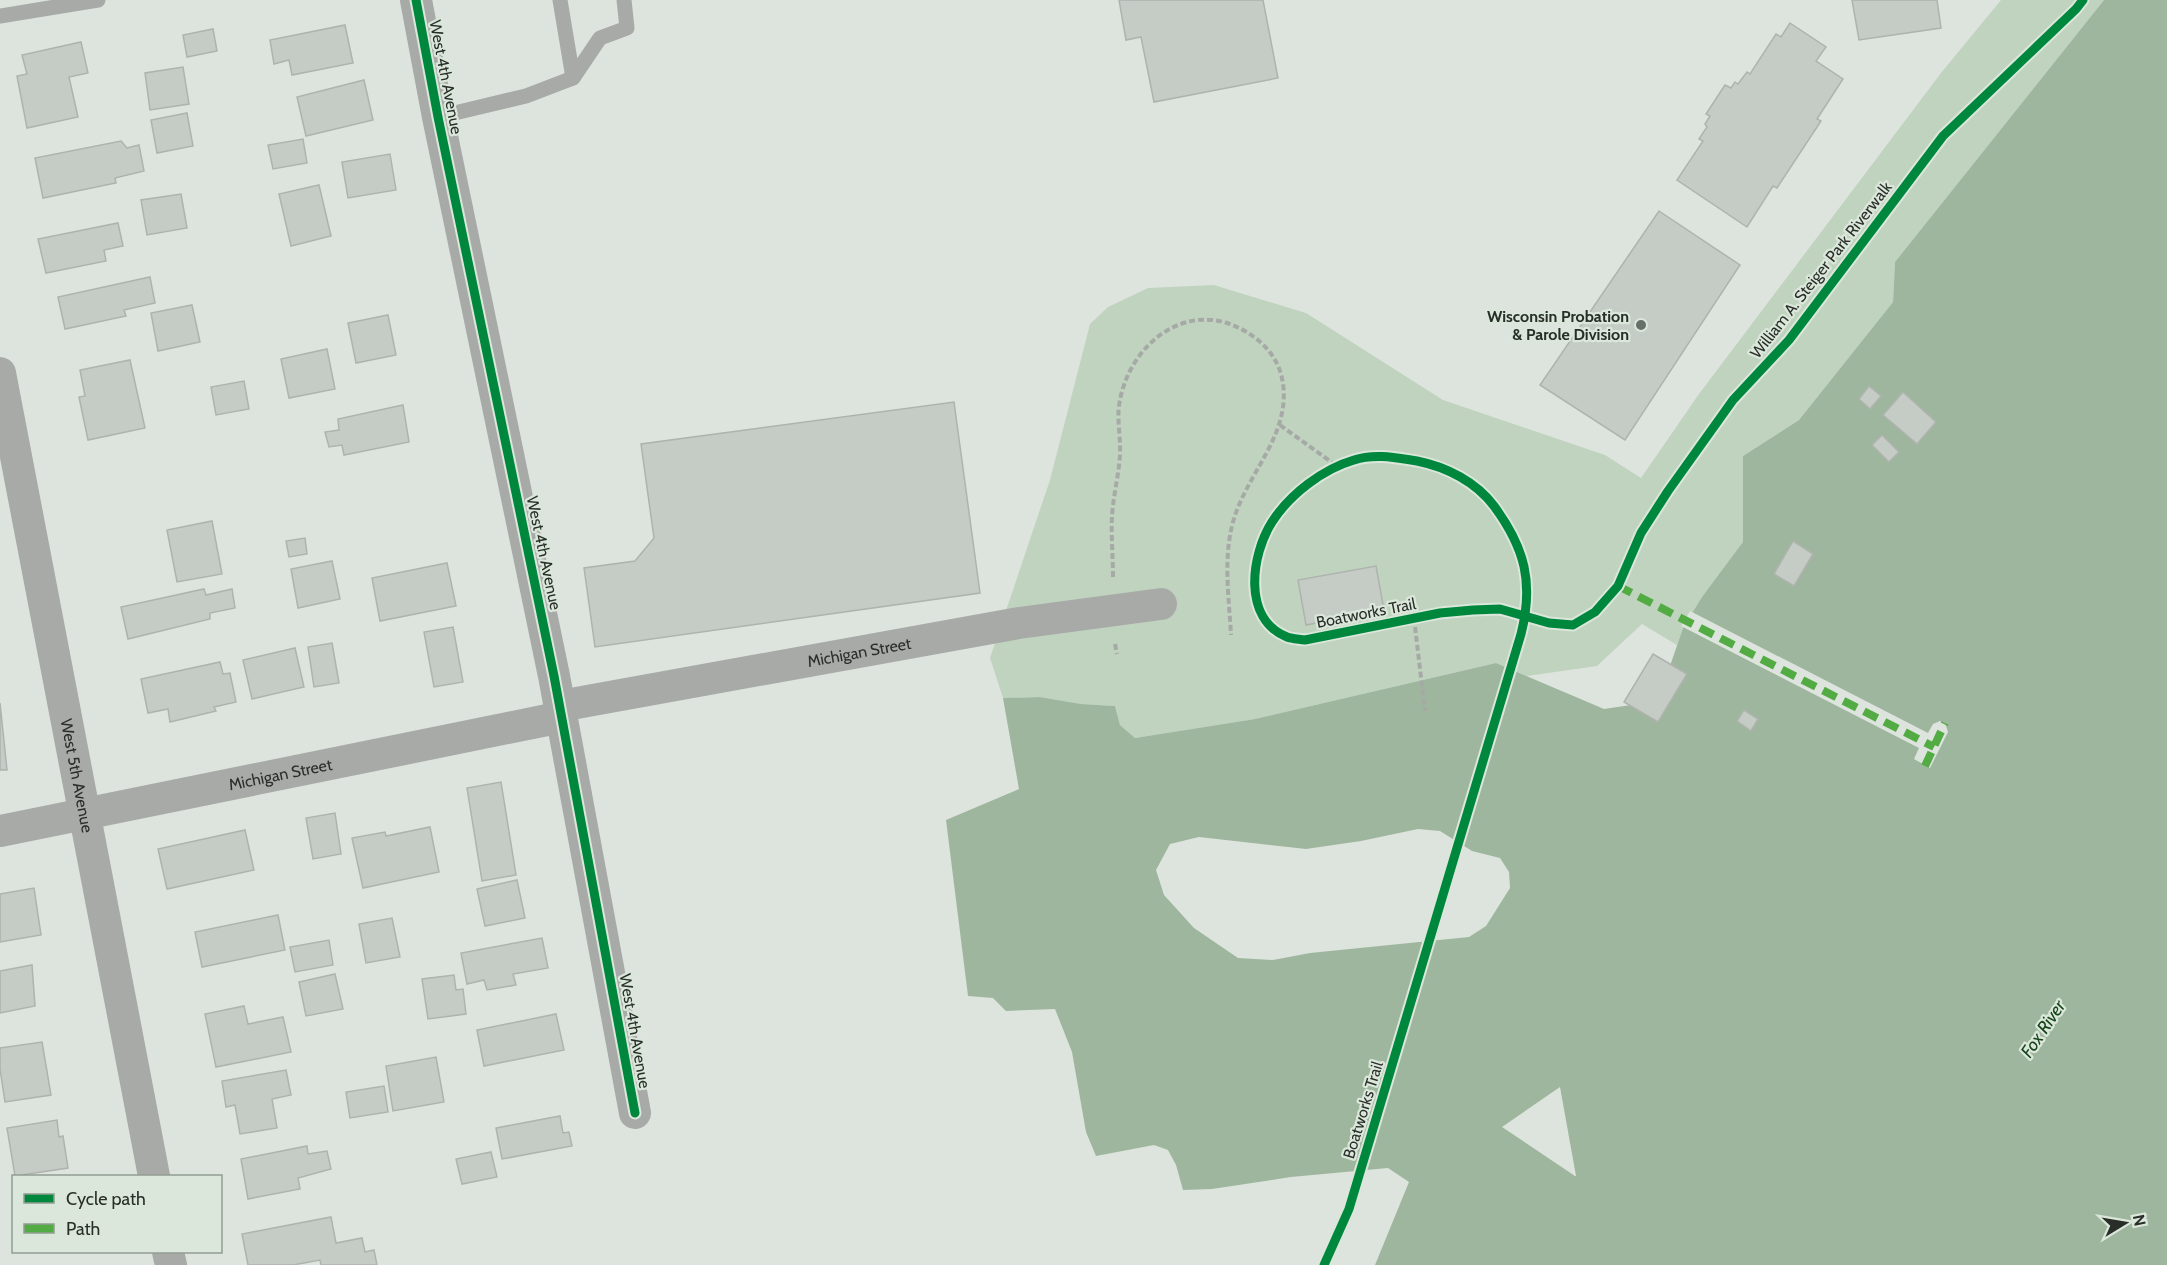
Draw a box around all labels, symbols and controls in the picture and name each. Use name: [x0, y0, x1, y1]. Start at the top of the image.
street label: West 4th Avenue: [426, 18, 466, 136]
street label: William A. Steiger Park Riverwalk: [1746, 177, 1896, 362]
place label: Wisconsin Probation & Parole Division: [1487, 307, 1629, 344]
marker: Wisconsin Probation & Parole Division: [1634, 318, 1648, 332]
street label: West 4th Avenue: [523, 494, 565, 612]
street label: Boatworks Trail: [1315, 594, 1418, 632]
street label: Michigan Street: [806, 633, 913, 671]
street label: West 5th Avenue: [57, 717, 97, 834]
street label: Michigan Street: [227, 754, 334, 794]
street label: West 4th Avenue: [616, 972, 654, 1090]
water label: Fox River: [2016, 995, 2071, 1062]
street label: Boatworks Trail: [1339, 1059, 1387, 1161]
legend: [12, 1175, 222, 1253]
text: Cycle path: [66, 1188, 146, 1210]
north arrow: [2095, 1193, 2155, 1253]
text: N: [2129, 1213, 2150, 1228]
text: Path: [66, 1218, 100, 1240]

